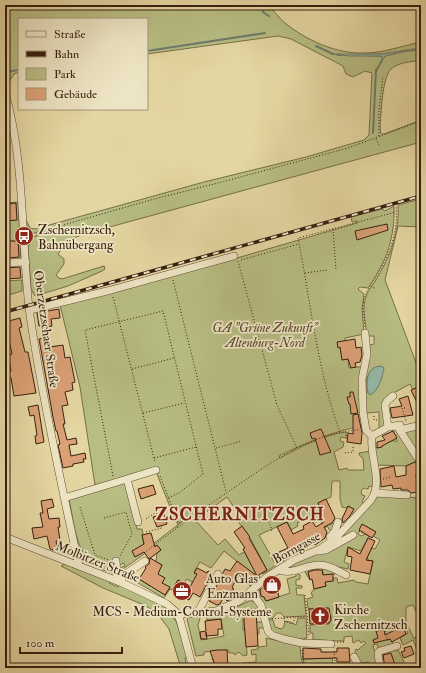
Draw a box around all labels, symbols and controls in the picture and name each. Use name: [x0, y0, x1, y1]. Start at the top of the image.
legend: [18, 18, 148, 110]
text: Straße: [54, 27, 85, 42]
text: Bahn: [54, 47, 79, 62]
text: Park: [54, 67, 76, 82]
text: Gebäude: [54, 87, 97, 102]
place label: Zschernitzsch, Bahnübergang: [38, 222, 115, 253]
bus stop icon: Zschernitzsch, Bahnübergang: [13, 225, 35, 247]
street label: Oberzetzschaer Straße: [30, 269, 62, 389]
park label: GA "Grüne Zukunft" Altenburg-Nord: [212, 320, 319, 351]
district label: ZSCHERNITZSCH: [155, 504, 325, 525]
street label: Borngasse: [270, 528, 324, 568]
street label: Molbitzer Straße: [53, 538, 142, 586]
place label: Auto Glas Enzmann: [205, 571, 259, 602]
shop icon: Auto Glas Enzmann: [261, 574, 283, 596]
office icon: MCS - Medium-Control-Systeme: [171, 580, 193, 602]
place label: Kirche Zschernitzsch: [334, 602, 408, 633]
place label: MCS - Medium-Control-Systeme: [93, 604, 272, 621]
church icon: Kirche Zschernitzsch: [309, 605, 331, 627]
scale bar: [20, 629, 122, 655]
text: 100 m: [26, 636, 55, 651]

